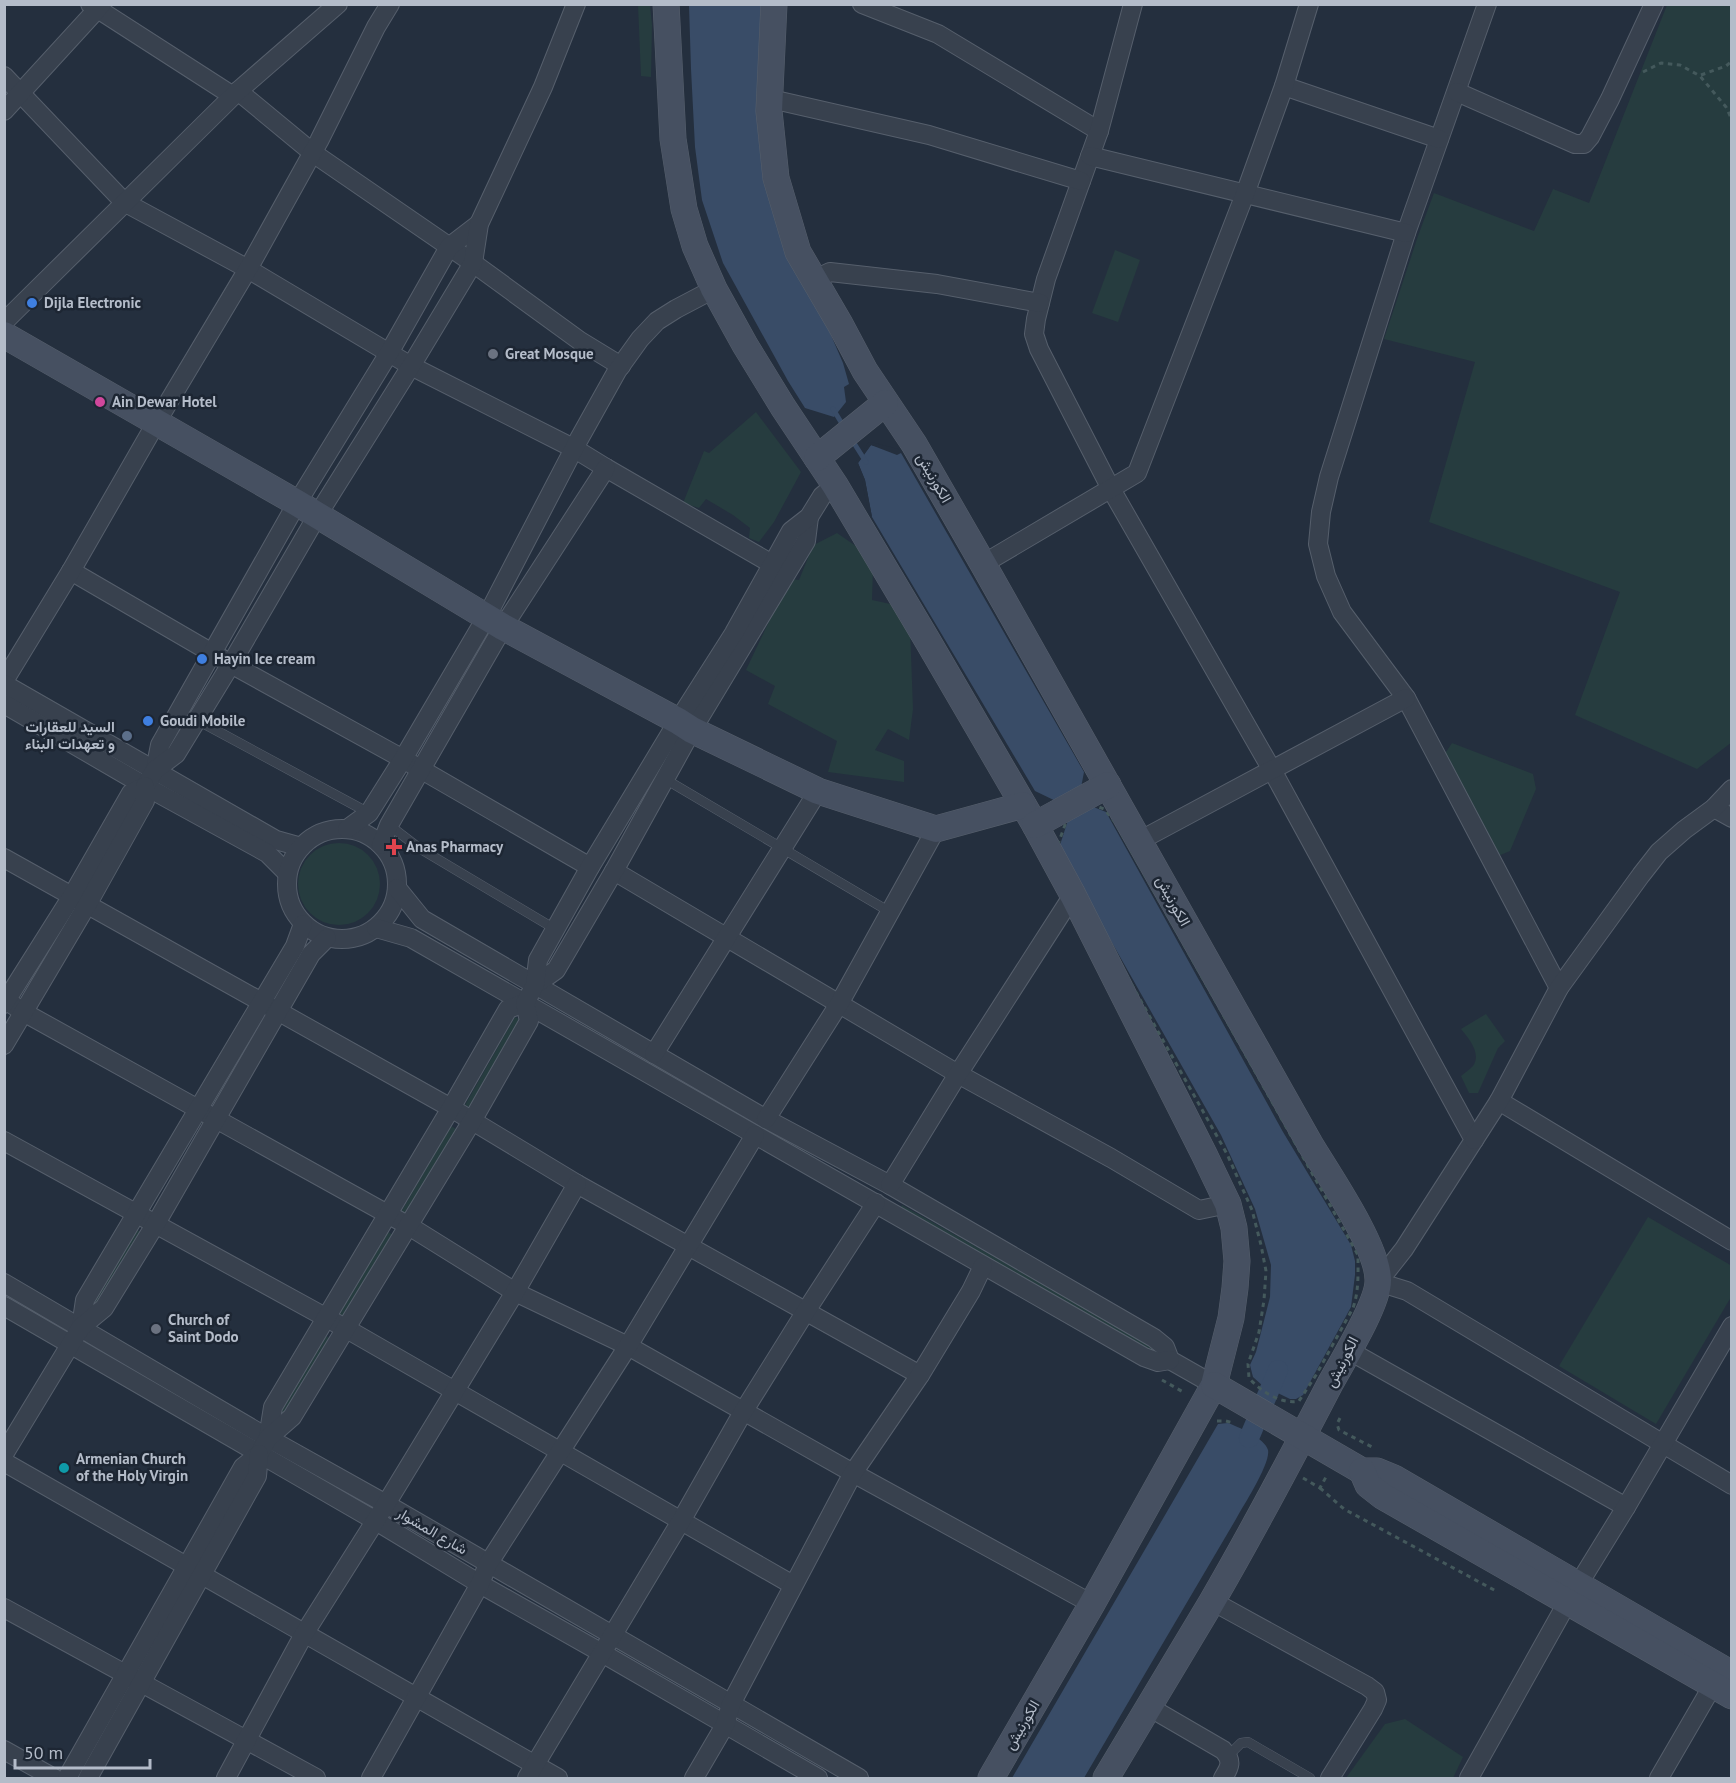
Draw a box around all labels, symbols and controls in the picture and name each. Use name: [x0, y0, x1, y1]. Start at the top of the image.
place label: Dijla Electronic: [44, 293, 141, 312]
marker: Dijla Electronic: [25, 296, 39, 310]
place label: Great Mosque: [505, 344, 594, 363]
marker: Great Mosque: [486, 347, 500, 361]
place label: Ain Dewar Hotel: [112, 392, 217, 411]
marker: Ain Dewar Hotel: [93, 395, 107, 409]
street label: الكورنيش: [912, 449, 956, 507]
place label: Hayin Ice cream: [214, 649, 315, 668]
marker: Hayin Ice cream: [195, 652, 209, 666]
place label: Goudi Mobile: [160, 711, 246, 730]
marker: Goudi Mobile: [141, 714, 155, 728]
place label: السيد للعقارات و تعهدات البناء: [25, 717, 115, 753]
marker: السيد للعقارات و تعهدات البناء: [120, 729, 134, 743]
place label: Anas Pharmacy: [406, 837, 504, 856]
marker: Anas Pharmacy: [387, 840, 401, 854]
street label: الكورنيش: [1151, 872, 1195, 930]
place label: Church of Saint Dodo: [168, 1310, 239, 1346]
marker: Church of Saint Dodo: [149, 1322, 163, 1336]
street label: الكورنيش: [1321, 1333, 1363, 1391]
place label: Armenian Church of the Holy Virgin: [76, 1449, 188, 1485]
marker: Armenian Church of the Holy Virgin: [57, 1461, 71, 1475]
street label: شارع المشوار: [392, 1502, 471, 1560]
street label: الكورنيش: [1000, 1696, 1044, 1754]
scale bar: [15, 1732, 150, 1770]
text: 50 m: [24, 1741, 63, 1764]

